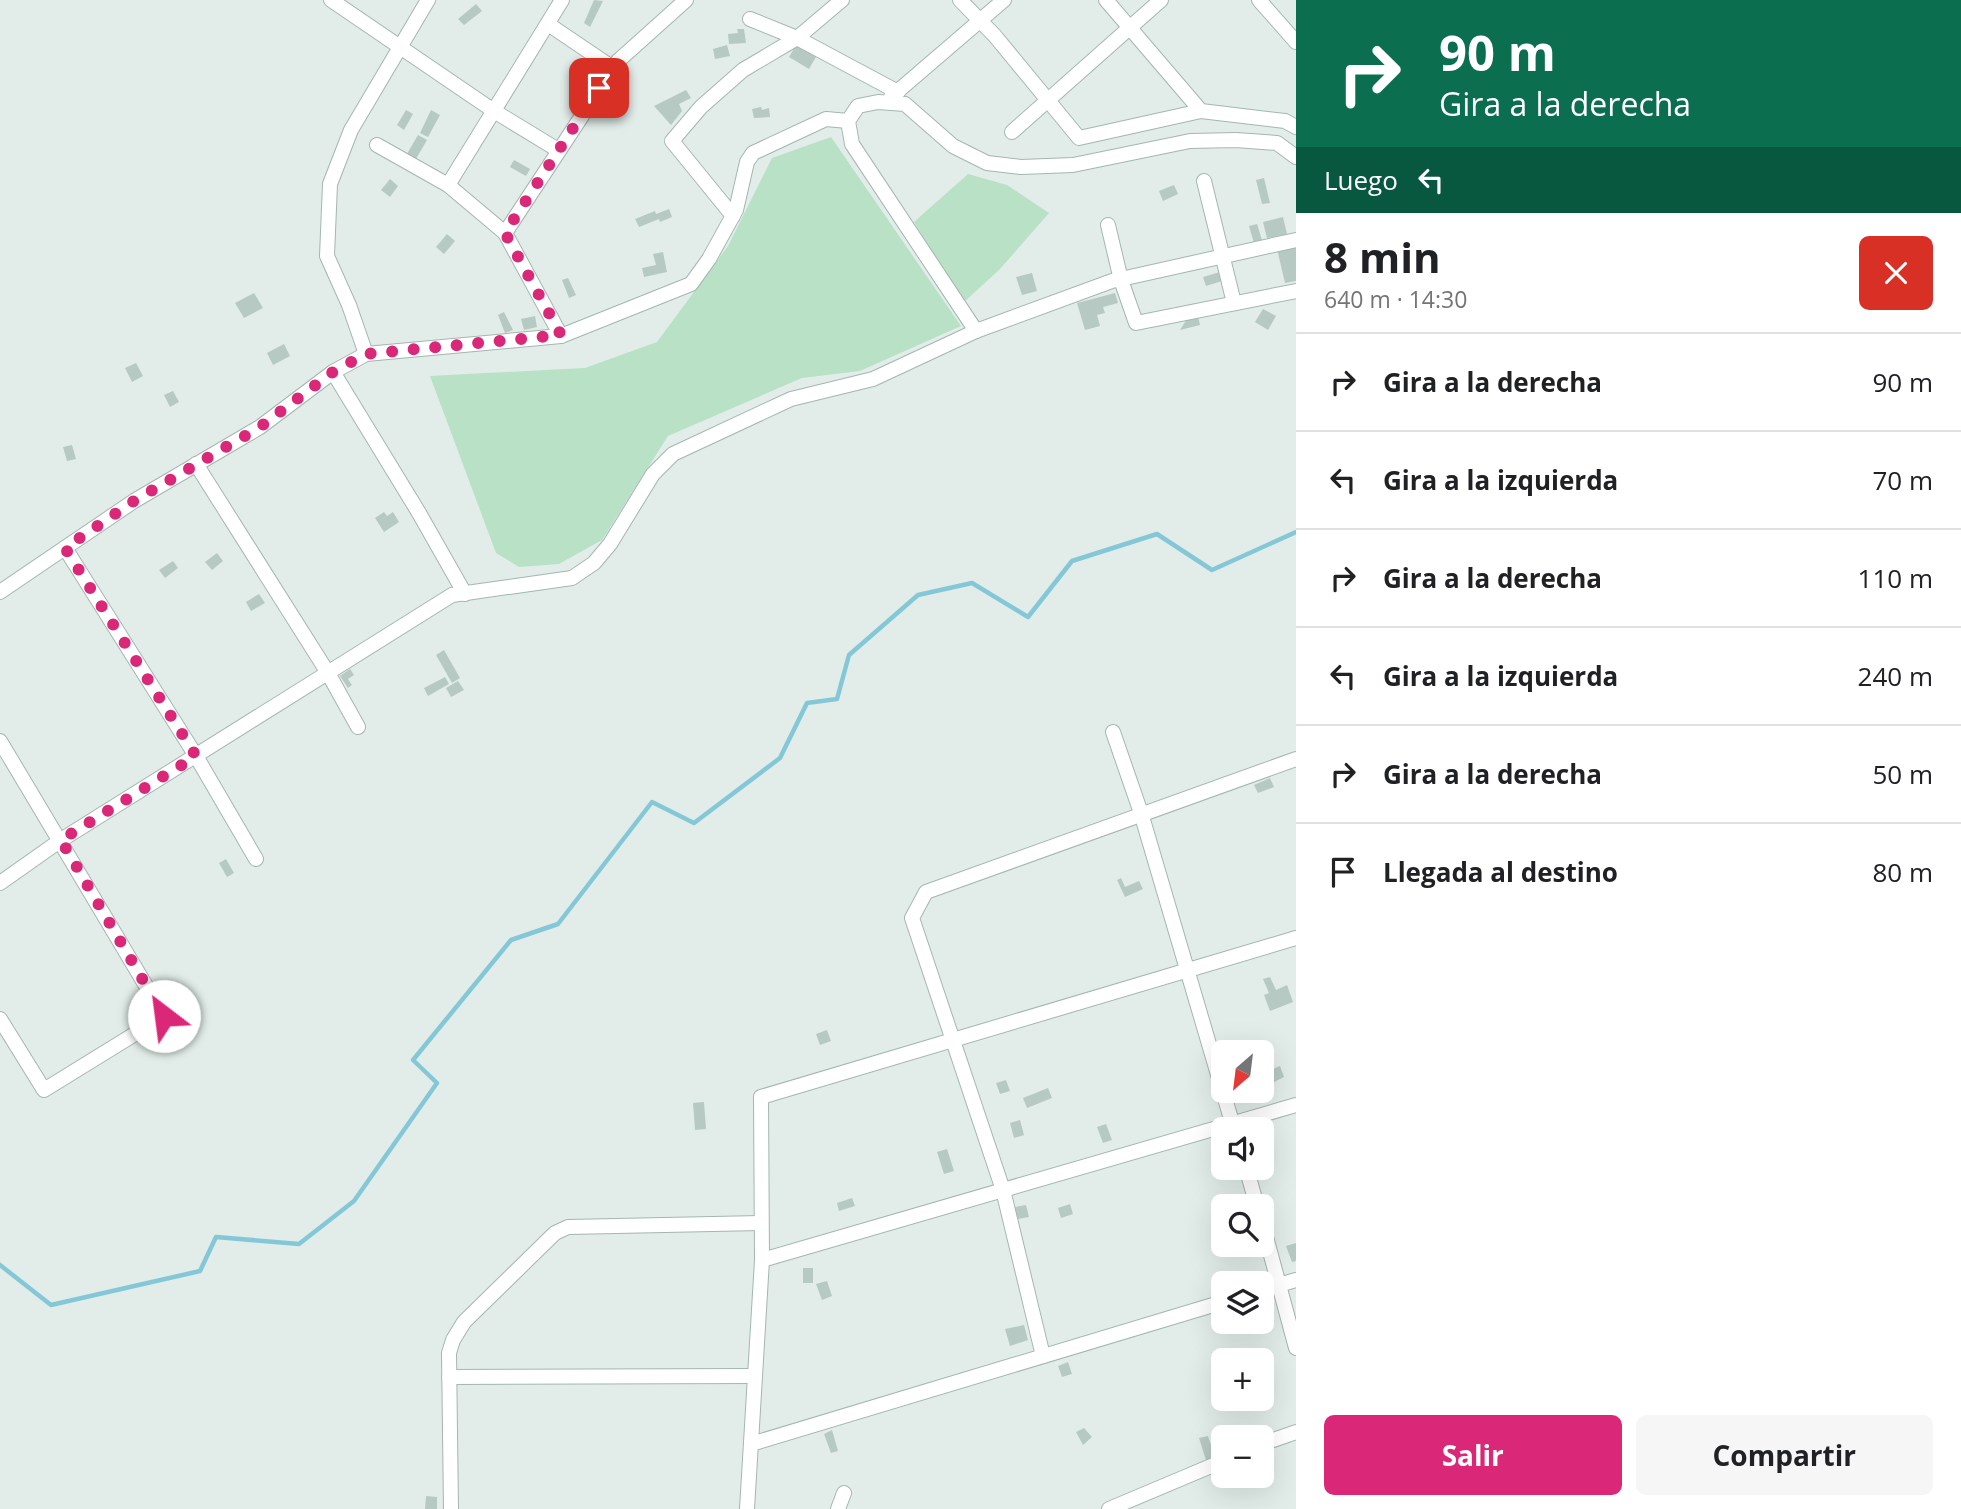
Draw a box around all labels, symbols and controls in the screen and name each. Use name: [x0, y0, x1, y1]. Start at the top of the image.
text: 90 m: [1439, 19, 1556, 85]
icon: right: [1324, 28, 1415, 119]
pin: [569, 58, 629, 118]
icon: arrive: [580, 69, 618, 107]
text: Gira a la derecha: [1439, 82, 1691, 125]
icon: left: [1412, 161, 1450, 199]
text: Luego: [1324, 162, 1398, 198]
text: 8 min: [1324, 228, 1441, 285]
button: close: [1859, 236, 1933, 310]
text: 640 m · 14:30: [1324, 283, 1467, 315]
icon: right: [1324, 363, 1362, 401]
text: Gira a la derecha: [1383, 364, 1602, 400]
text: 90 m: [1872, 364, 1933, 400]
icon: left: [1324, 461, 1362, 499]
text: Gira a la izquierda: [1383, 462, 1618, 498]
text: 70 m: [1872, 462, 1933, 498]
icon: right: [1324, 559, 1362, 597]
text: Gira a la derecha: [1383, 560, 1602, 596]
text: 110 m: [1858, 560, 1933, 596]
icon: left: [1324, 657, 1362, 695]
text: Gira a la izquierda: [1383, 658, 1618, 694]
text: 240 m: [1858, 658, 1933, 694]
icon: right: [1324, 755, 1362, 793]
text: Gira a la derecha: [1383, 756, 1602, 792]
text: 50 m: [1872, 756, 1933, 792]
icon: arrive: [1324, 853, 1362, 891]
text: Llegada al destino: [1383, 854, 1618, 890]
text: 80 m: [1872, 854, 1933, 890]
position arrow: [127, 979, 201, 1053]
north arrow: [1211, 1040, 1274, 1102]
map controls: [1211, 1040, 1274, 1488]
button: sound: [1211, 1117, 1274, 1180]
button: search: [1211, 1194, 1274, 1257]
button: layers: [1211, 1271, 1274, 1334]
button: +: [1211, 1348, 1274, 1411]
button: Salir: [1324, 1415, 1622, 1495]
button: Compartir: [1636, 1415, 1933, 1495]
button: −: [1211, 1425, 1274, 1488]

